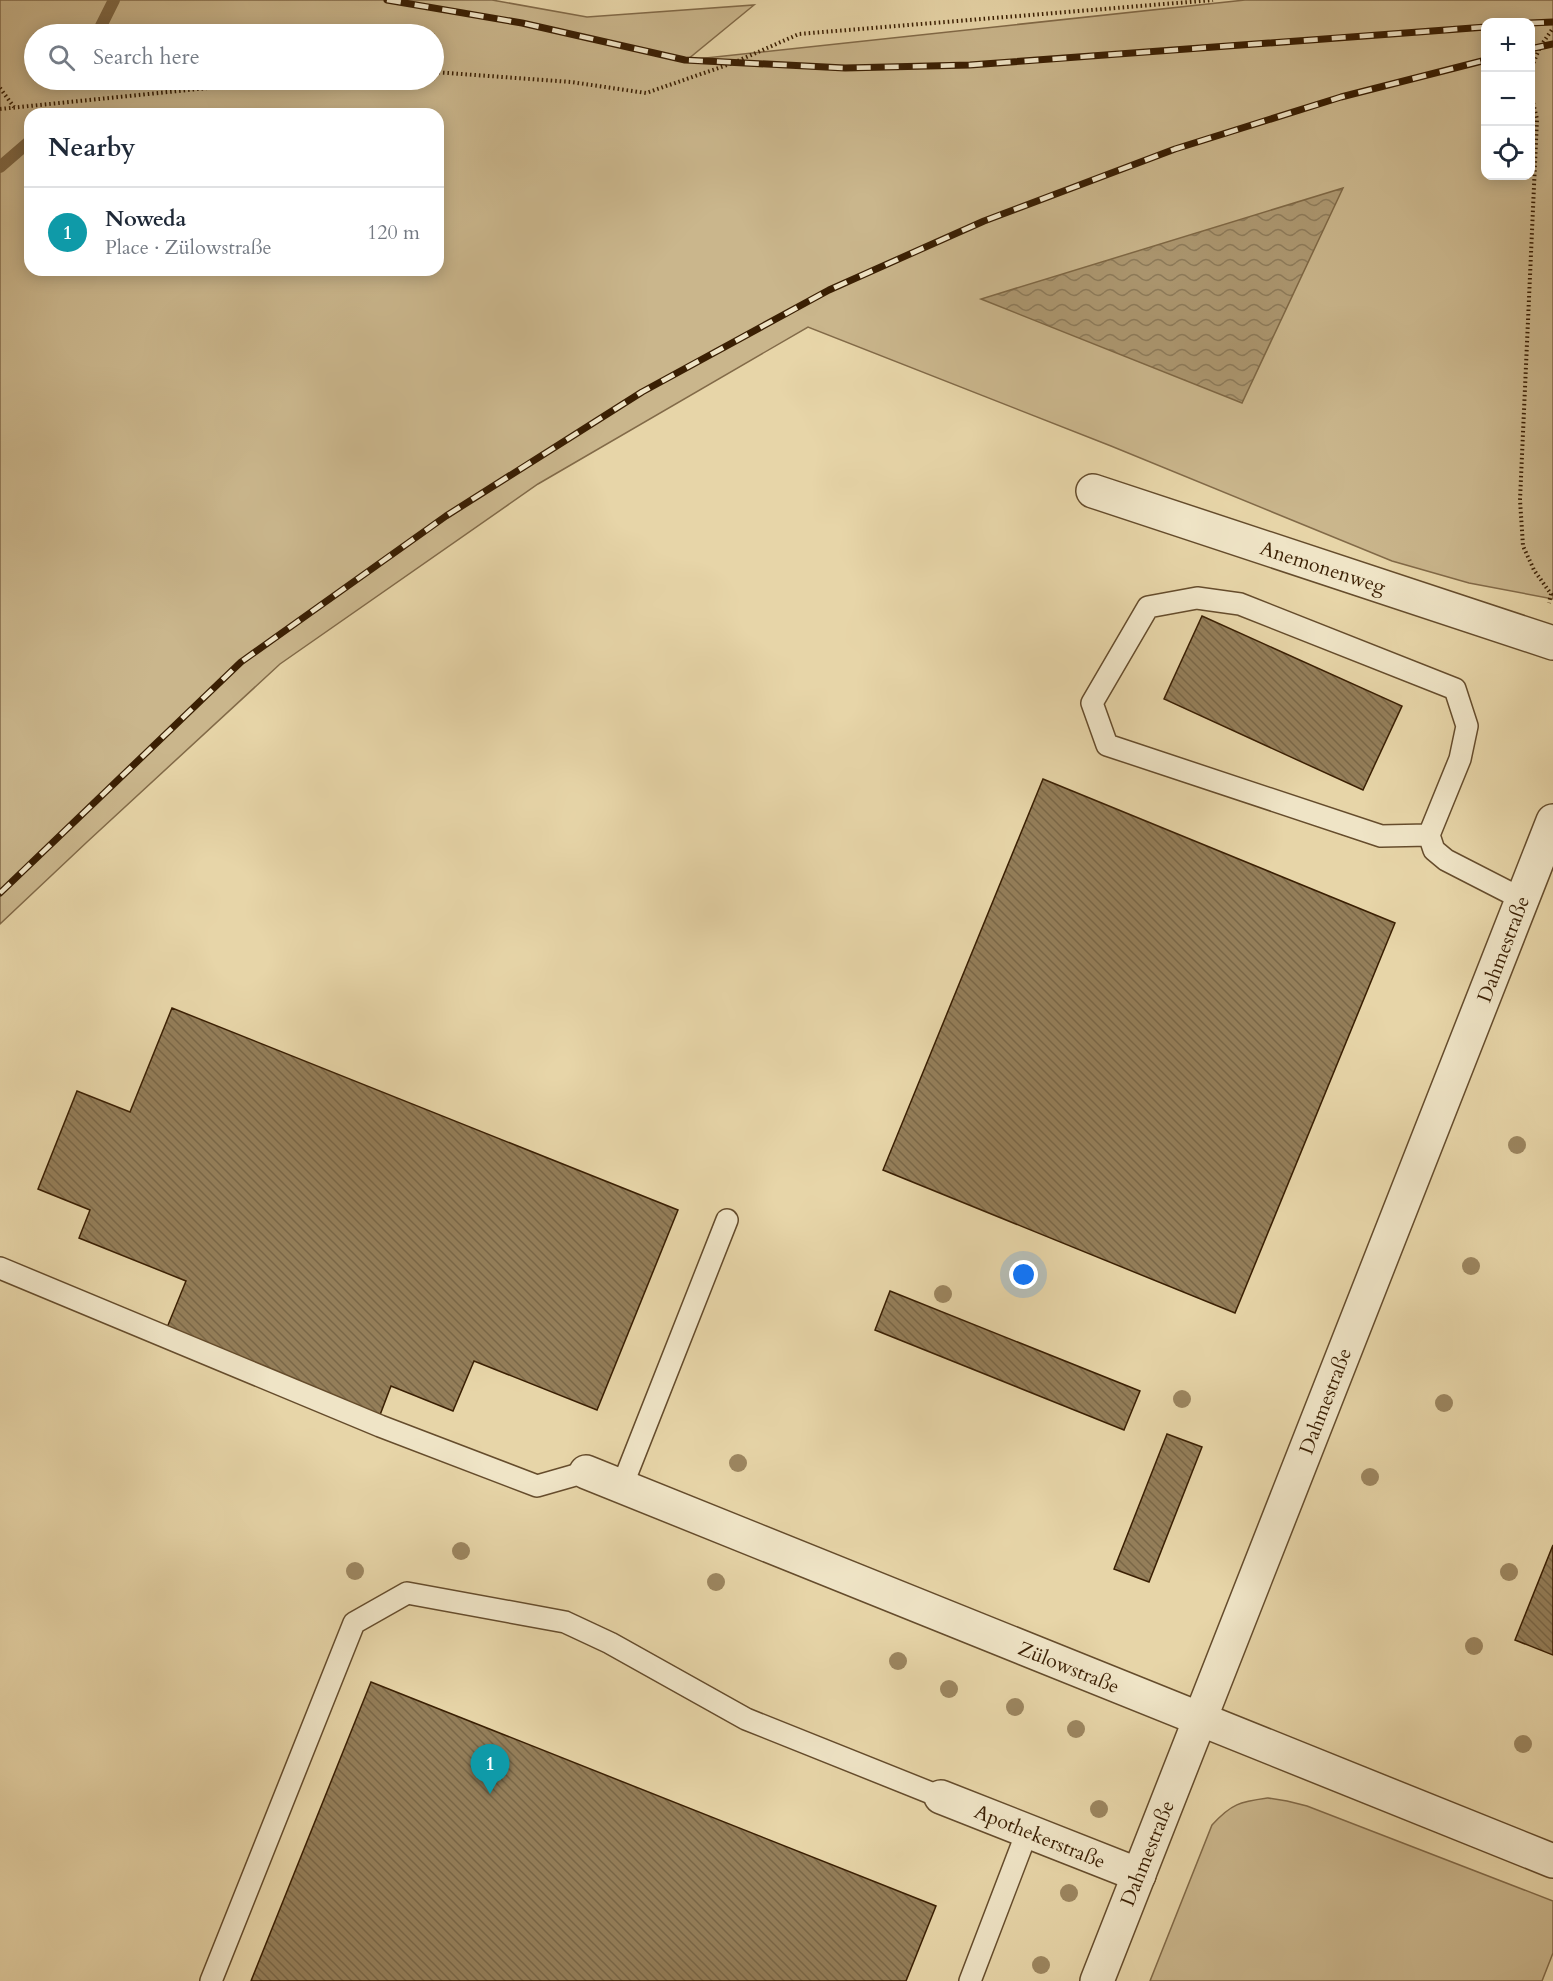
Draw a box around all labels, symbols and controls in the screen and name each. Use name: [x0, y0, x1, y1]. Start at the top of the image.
map controls: [1481, 18, 1535, 180]
button: +: [1481, 18, 1535, 72]
search box: [24, 24, 444, 90]
icon: search: [45, 41, 78, 74]
text: Search here: [93, 42, 200, 72]
button: −: [1481, 72, 1535, 126]
button: locate: [1481, 126, 1535, 180]
text: Nearby: [48, 130, 136, 165]
text: Noweda: [105, 204, 186, 234]
text: 1: [62, 219, 73, 246]
text: 120 m: [367, 219, 420, 246]
text: Place · Zülowstraße: [105, 234, 272, 261]
street label: Anemonenweg: [1257, 534, 1390, 601]
street label: Dahmestraße: [1471, 892, 1536, 1006]
your location: [1009, 1260, 1038, 1289]
street label: Dahmestraße: [1293, 1344, 1358, 1458]
street label: Zülowstraße: [1014, 1635, 1124, 1700]
pin: 1: [470, 1744, 510, 1794]
street label: Dahmestraße: [1114, 1796, 1181, 1910]
street label: Apothekerstraße: [970, 1798, 1109, 1875]

